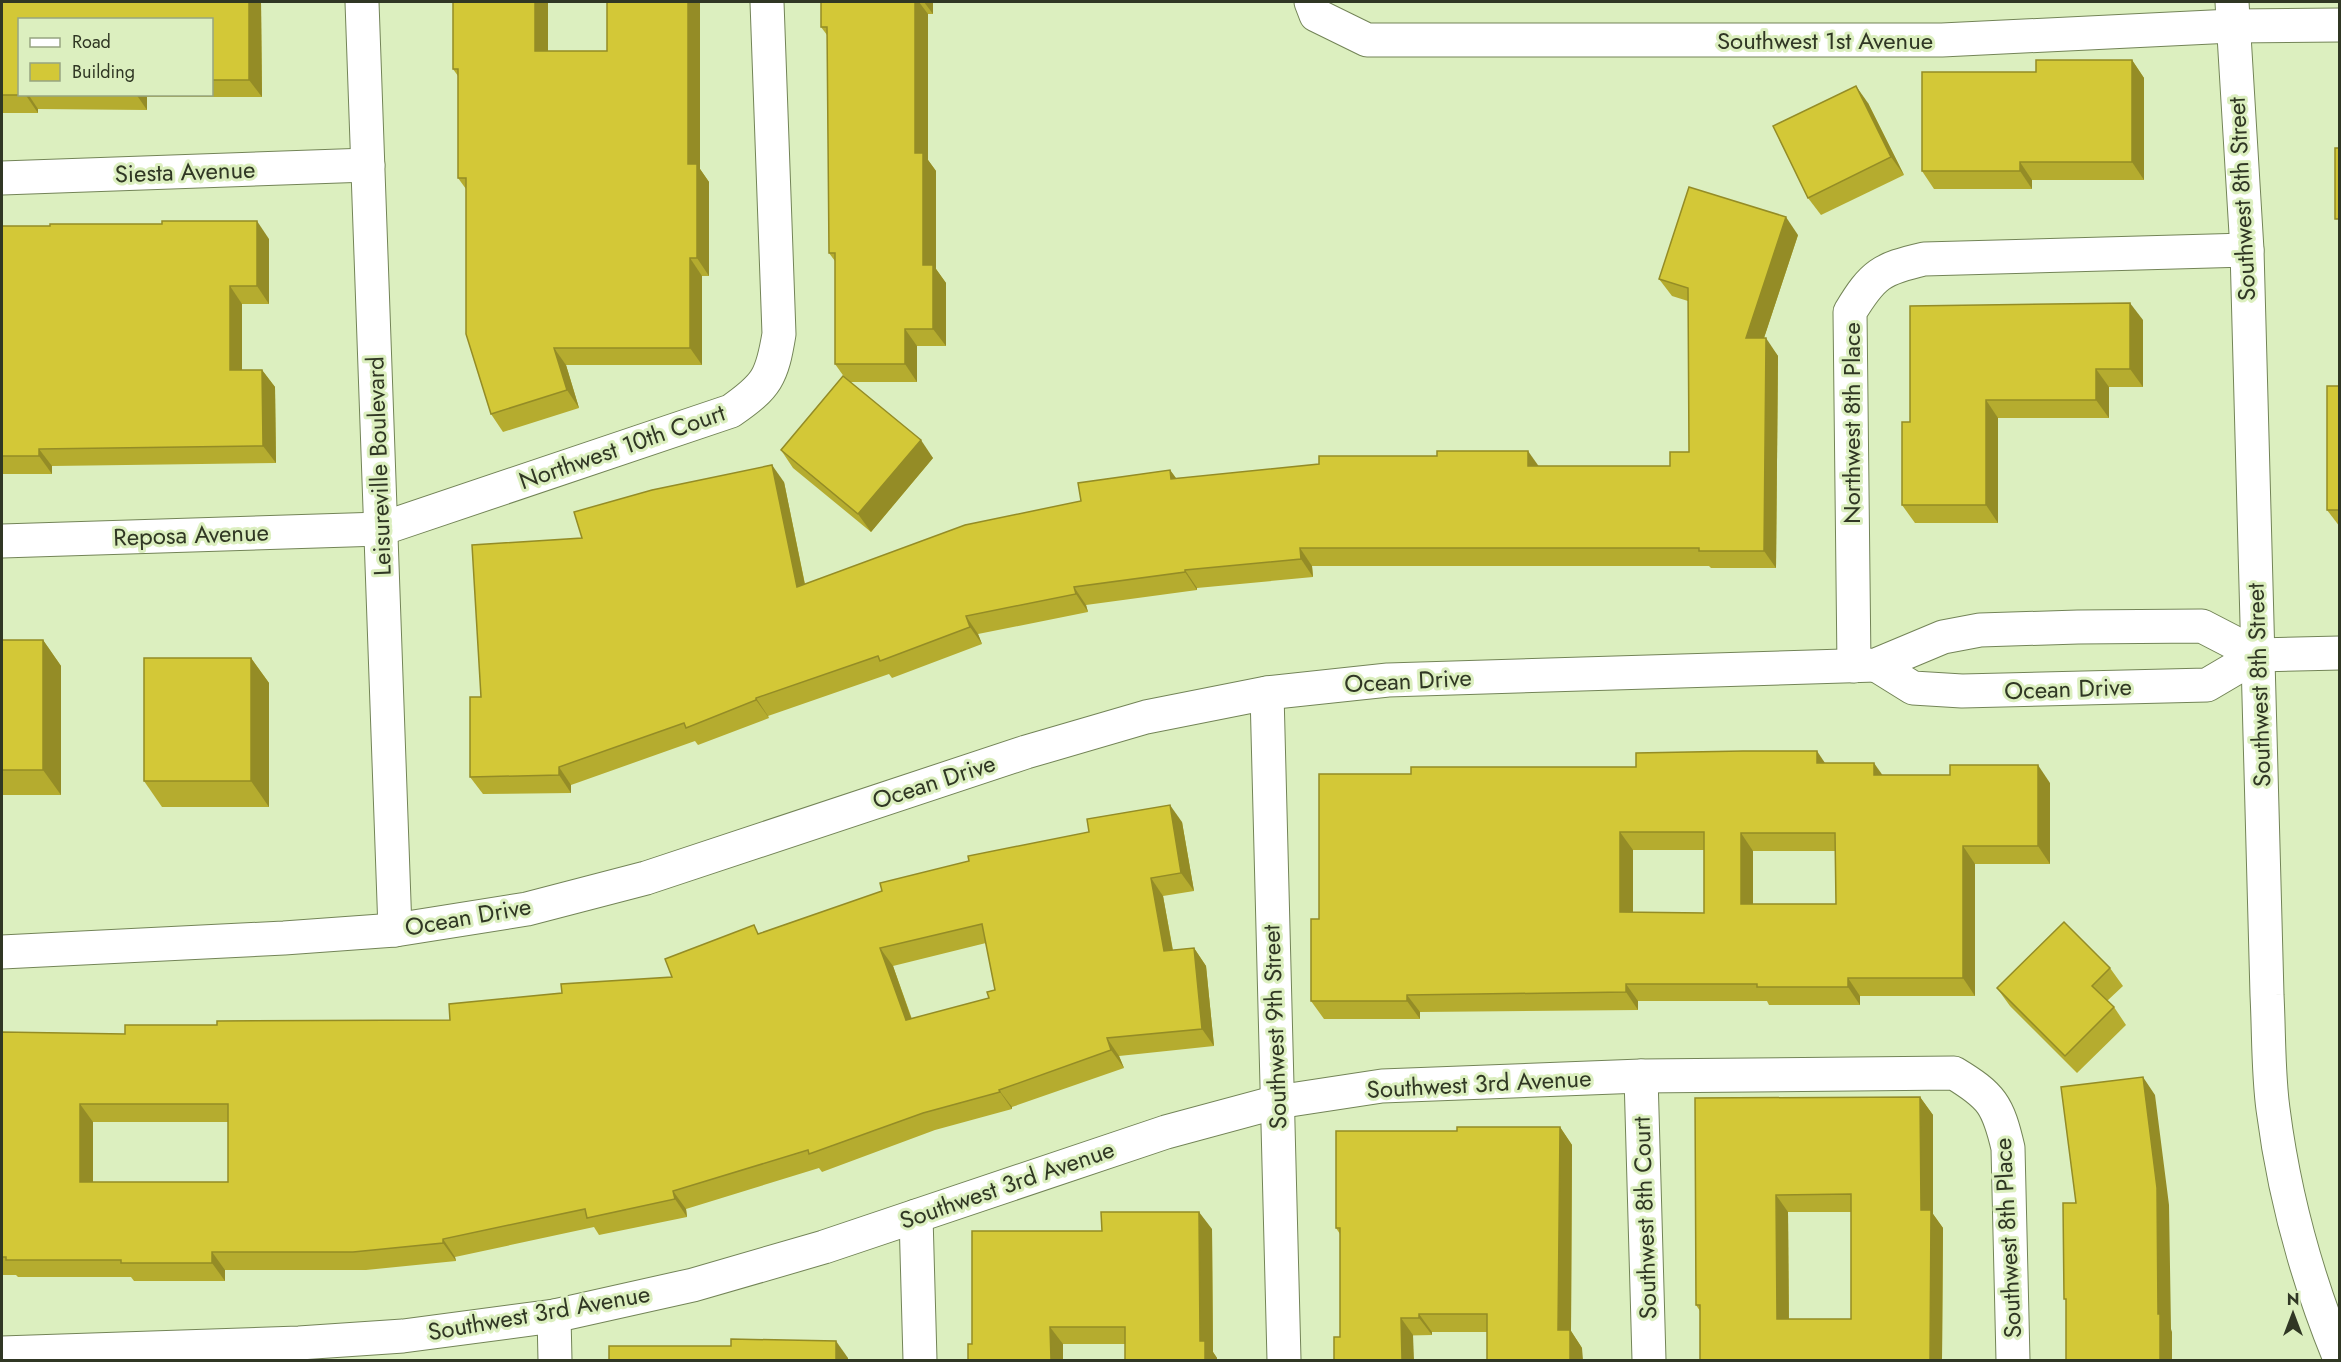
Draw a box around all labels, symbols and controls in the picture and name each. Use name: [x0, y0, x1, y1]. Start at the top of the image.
legend: [18, 18, 213, 96]
street label: Southwest 1st Avenue: [1717, 23, 1933, 58]
text: Road: [72, 29, 111, 55]
text: Building: [72, 59, 135, 85]
street label: Southwest 8th Street: [2219, 96, 2264, 302]
street label: Siesta Avenue: [114, 152, 256, 191]
street label: Northwest 8th Place: [1834, 322, 1869, 524]
street label: Leisureville Boulevard: [357, 356, 400, 576]
street label: Northwest 10th Court: [514, 395, 730, 498]
street label: Reposa Avenue: [113, 514, 269, 555]
street label: Southwest 8th Street: [2237, 582, 2280, 788]
street label: Ocean Drive: [1343, 660, 1473, 701]
street label: Ocean Drive: [2004, 669, 2132, 708]
street label: Ocean Drive: [868, 745, 1000, 818]
street label: Ocean Drive: [402, 888, 534, 945]
street label: Southwest 9th Street: [1253, 924, 1296, 1130]
street label: Southwest 3rd Avenue: [1366, 1060, 1592, 1107]
street label: Southwest 8th Court: [1623, 1116, 1666, 1320]
street label: Southwest 3rd Avenue: [895, 1131, 1119, 1238]
street label: Southwest 8th Place: [1985, 1137, 2030, 1339]
street label: Southwest 3rd Avenue: [425, 1276, 653, 1349]
north arrow: [2263, 1284, 2323, 1344]
text: N: [2287, 1288, 2299, 1311]

